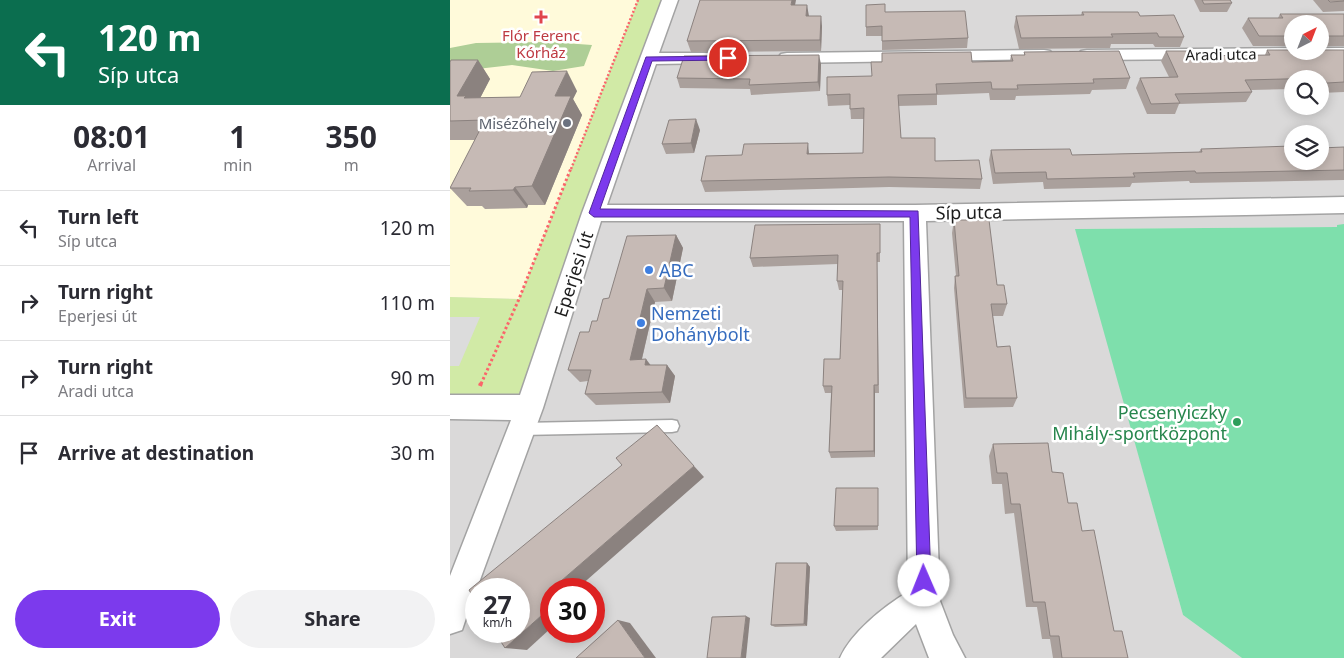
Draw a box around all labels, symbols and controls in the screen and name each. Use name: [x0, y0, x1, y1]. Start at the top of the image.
marker: Flór Ferenc Kórház: [534, 10, 548, 24]
text: 120 m: [98, 14, 201, 61]
north arrow: [1284, 15, 1329, 60]
map controls: [1284, 15, 1329, 170]
icon: left: [15, 20, 80, 85]
place label: Flór Ferenc Kórház: [502, 25, 580, 62]
pin: [707, 37, 749, 79]
street label: Aradi utca: [1185, 43, 1257, 65]
icon: arrive: [714, 44, 742, 72]
text: Síp utca: [98, 59, 179, 89]
button: search: [1284, 70, 1329, 115]
place label: Misézőhely: [479, 113, 557, 133]
text: 08:01: [73, 116, 150, 157]
text: 1: [229, 116, 246, 157]
text: 350: [325, 116, 377, 157]
marker: Misézőhely: [561, 117, 573, 129]
button: layers: [1284, 125, 1329, 170]
text: Arrival: [87, 154, 136, 176]
text: min: [223, 154, 252, 176]
text: m: [344, 154, 359, 176]
street label: Síp utca: [935, 199, 1003, 225]
text: Turn left: [58, 204, 139, 230]
icon: left: [15, 214, 43, 242]
text: 120 m: [380, 215, 435, 241]
street label: Eperjesi út: [548, 227, 598, 320]
text: Síp utca: [58, 230, 117, 252]
place label: ABC: [659, 258, 694, 282]
marker: ABC: [643, 264, 655, 276]
text: Turn right: [58, 279, 153, 305]
icon: right: [15, 289, 43, 317]
text: 110 m: [380, 290, 435, 316]
place label: Nemzeti Dohánybolt: [651, 301, 750, 346]
text: Eperjesi út: [58, 305, 137, 327]
marker: Nemzeti Dohánybolt: [635, 317, 647, 329]
text: Turn right: [58, 354, 153, 380]
icon: right: [15, 364, 43, 392]
text: 90 m: [391, 365, 435, 391]
text: Aradi utca: [58, 380, 134, 402]
place label: Pecsenyiczky Mihály-sportközpont: [1052, 400, 1228, 445]
marker: Pecsenyiczky Mihály-sportközpont: [1231, 416, 1243, 428]
icon: arrive: [15, 439, 43, 467]
text: Arrive at destination: [58, 440, 254, 466]
text: 30 m: [391, 440, 435, 466]
position arrow: [897, 554, 949, 606]
speed limit sign: 30: [540, 578, 605, 643]
text: 27: [483, 587, 512, 621]
button: Exit: [15, 590, 220, 648]
button: Share: [230, 590, 435, 648]
text: km/h: [483, 614, 512, 631]

